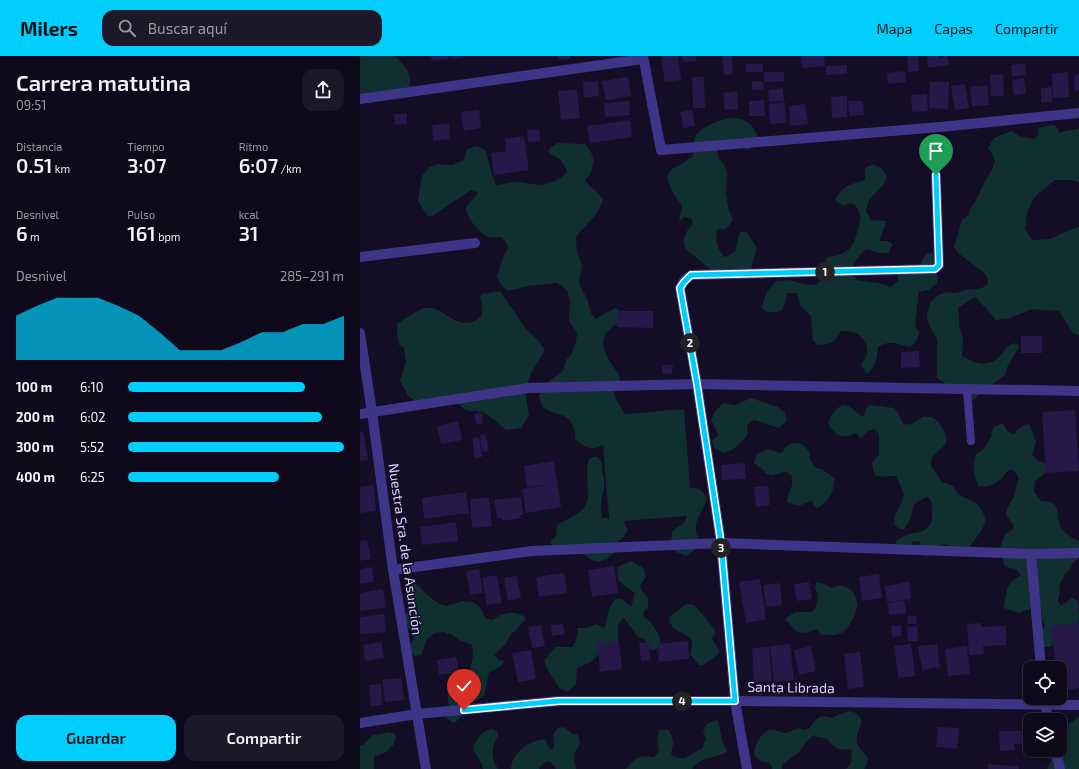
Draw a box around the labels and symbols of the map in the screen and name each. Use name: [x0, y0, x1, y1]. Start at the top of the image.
pin: [919, 134, 953, 175]
pin: 1: [815, 262, 835, 282]
pin: 2: [680, 333, 700, 353]
street label: Nuestra Sra. de la Asunción: [386, 462, 426, 636]
pin: 3: [711, 538, 731, 558]
pin: [447, 669, 481, 710]
street label: Santa Librada: [747, 678, 835, 696]
pin: 4: [672, 691, 692, 711]

